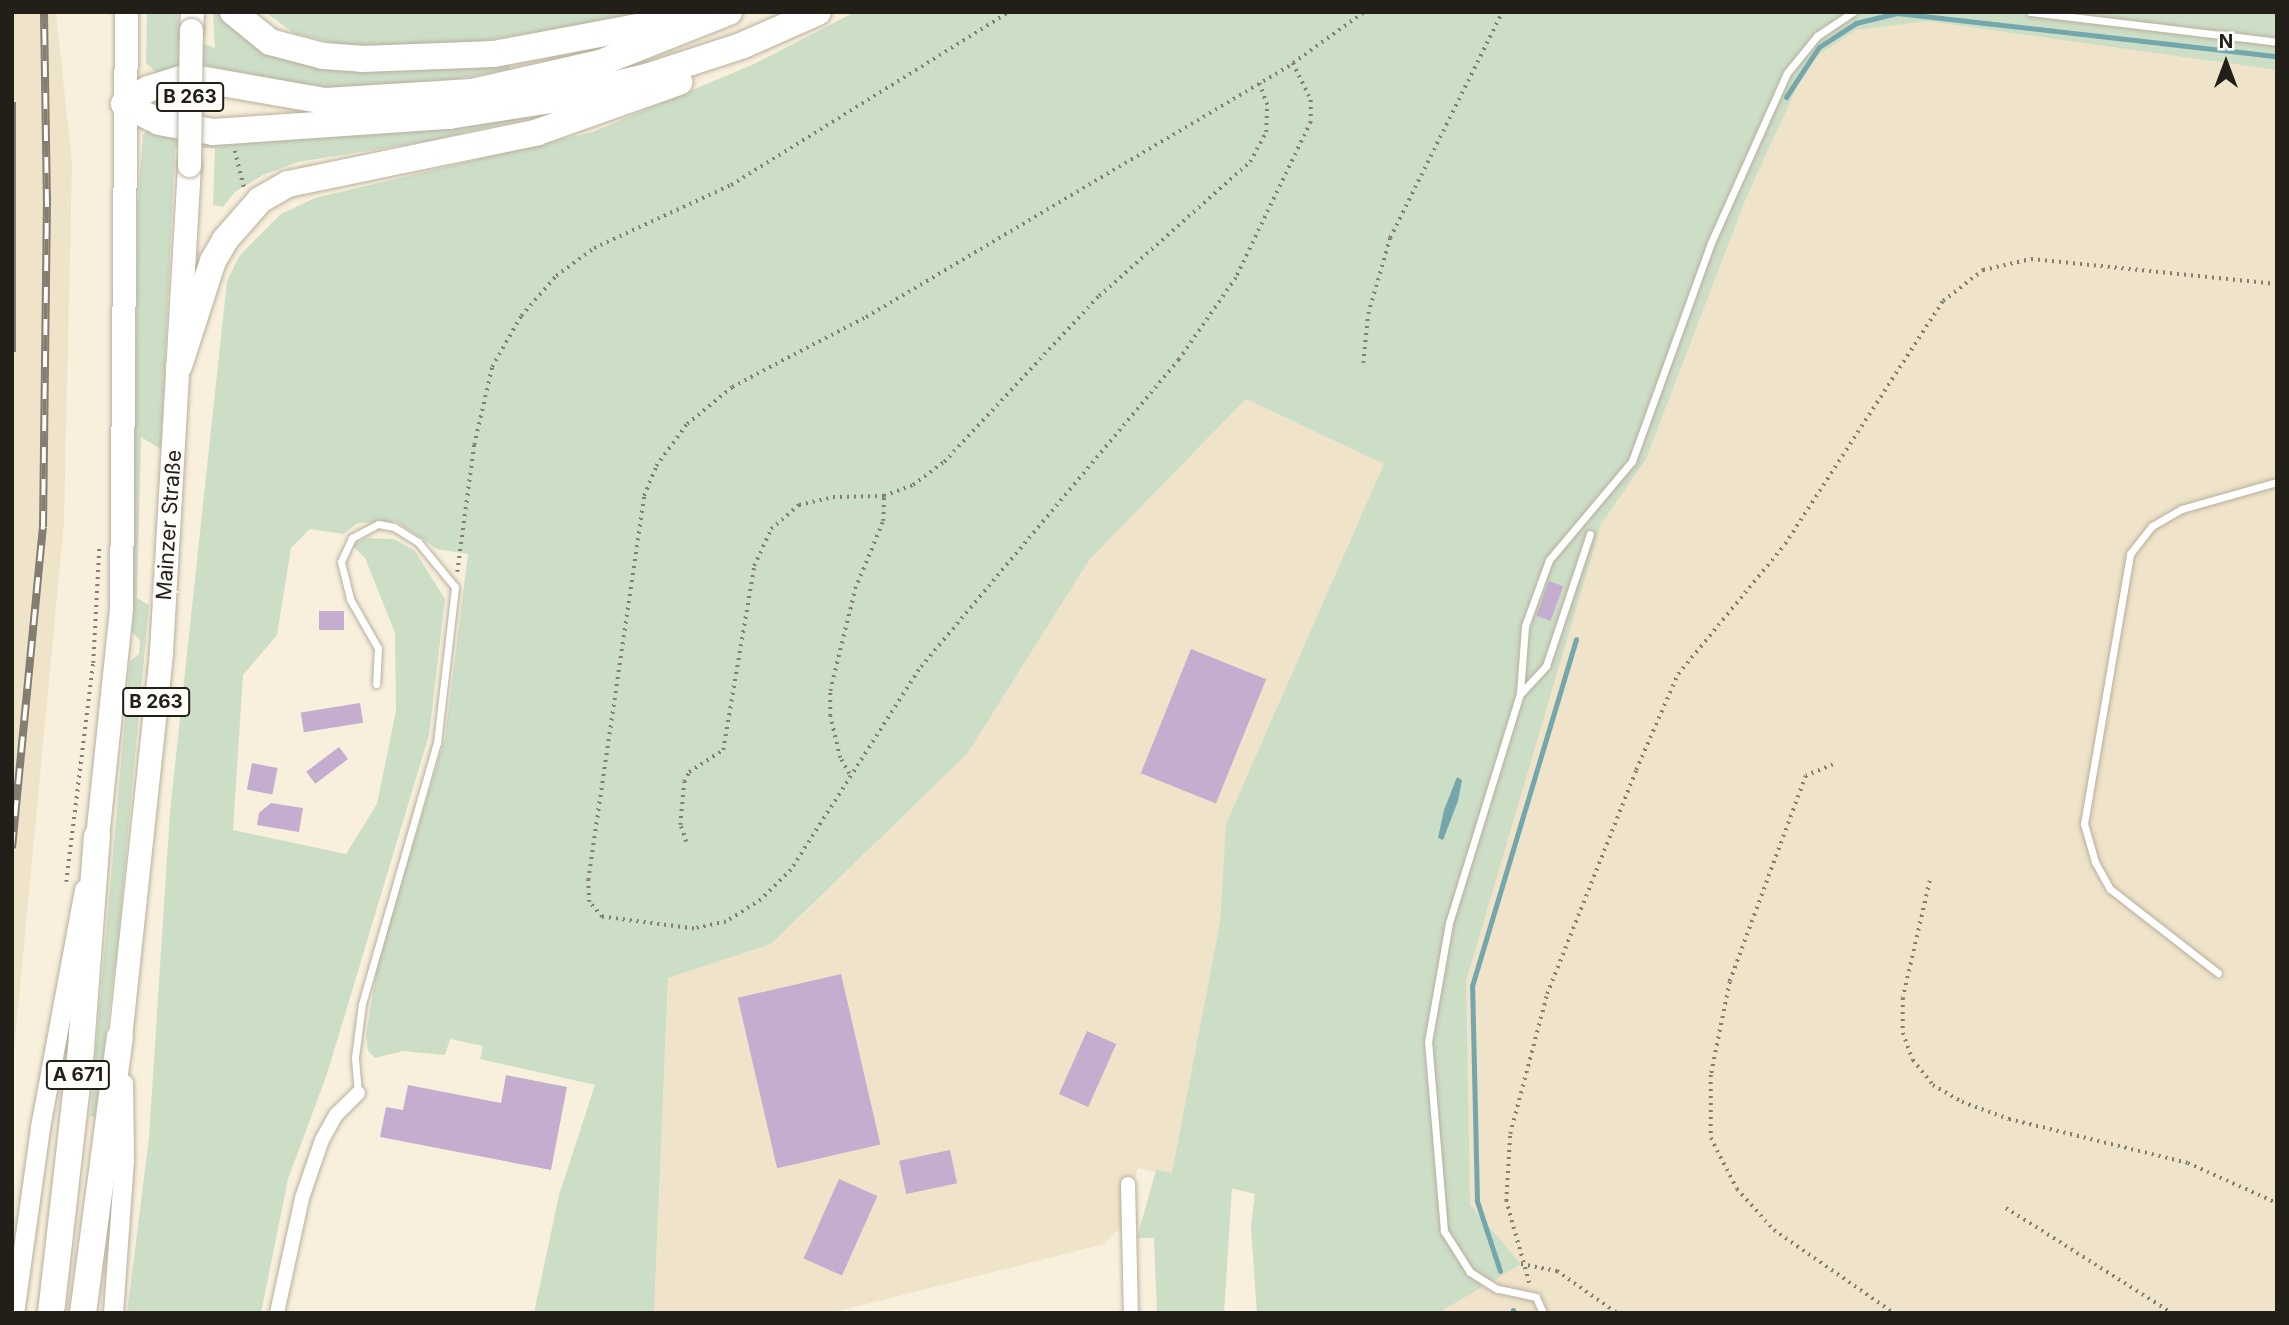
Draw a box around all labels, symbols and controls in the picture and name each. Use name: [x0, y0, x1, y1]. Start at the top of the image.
north arrow: [2191, 28, 2261, 98]
text: N: [2219, 30, 2233, 53]
road number: B 263: [155, 82, 225, 113]
street label: Mainzer Straße: [151, 449, 187, 601]
road number: B 263: [121, 687, 191, 718]
road number: A 671: [45, 1060, 111, 1091]

